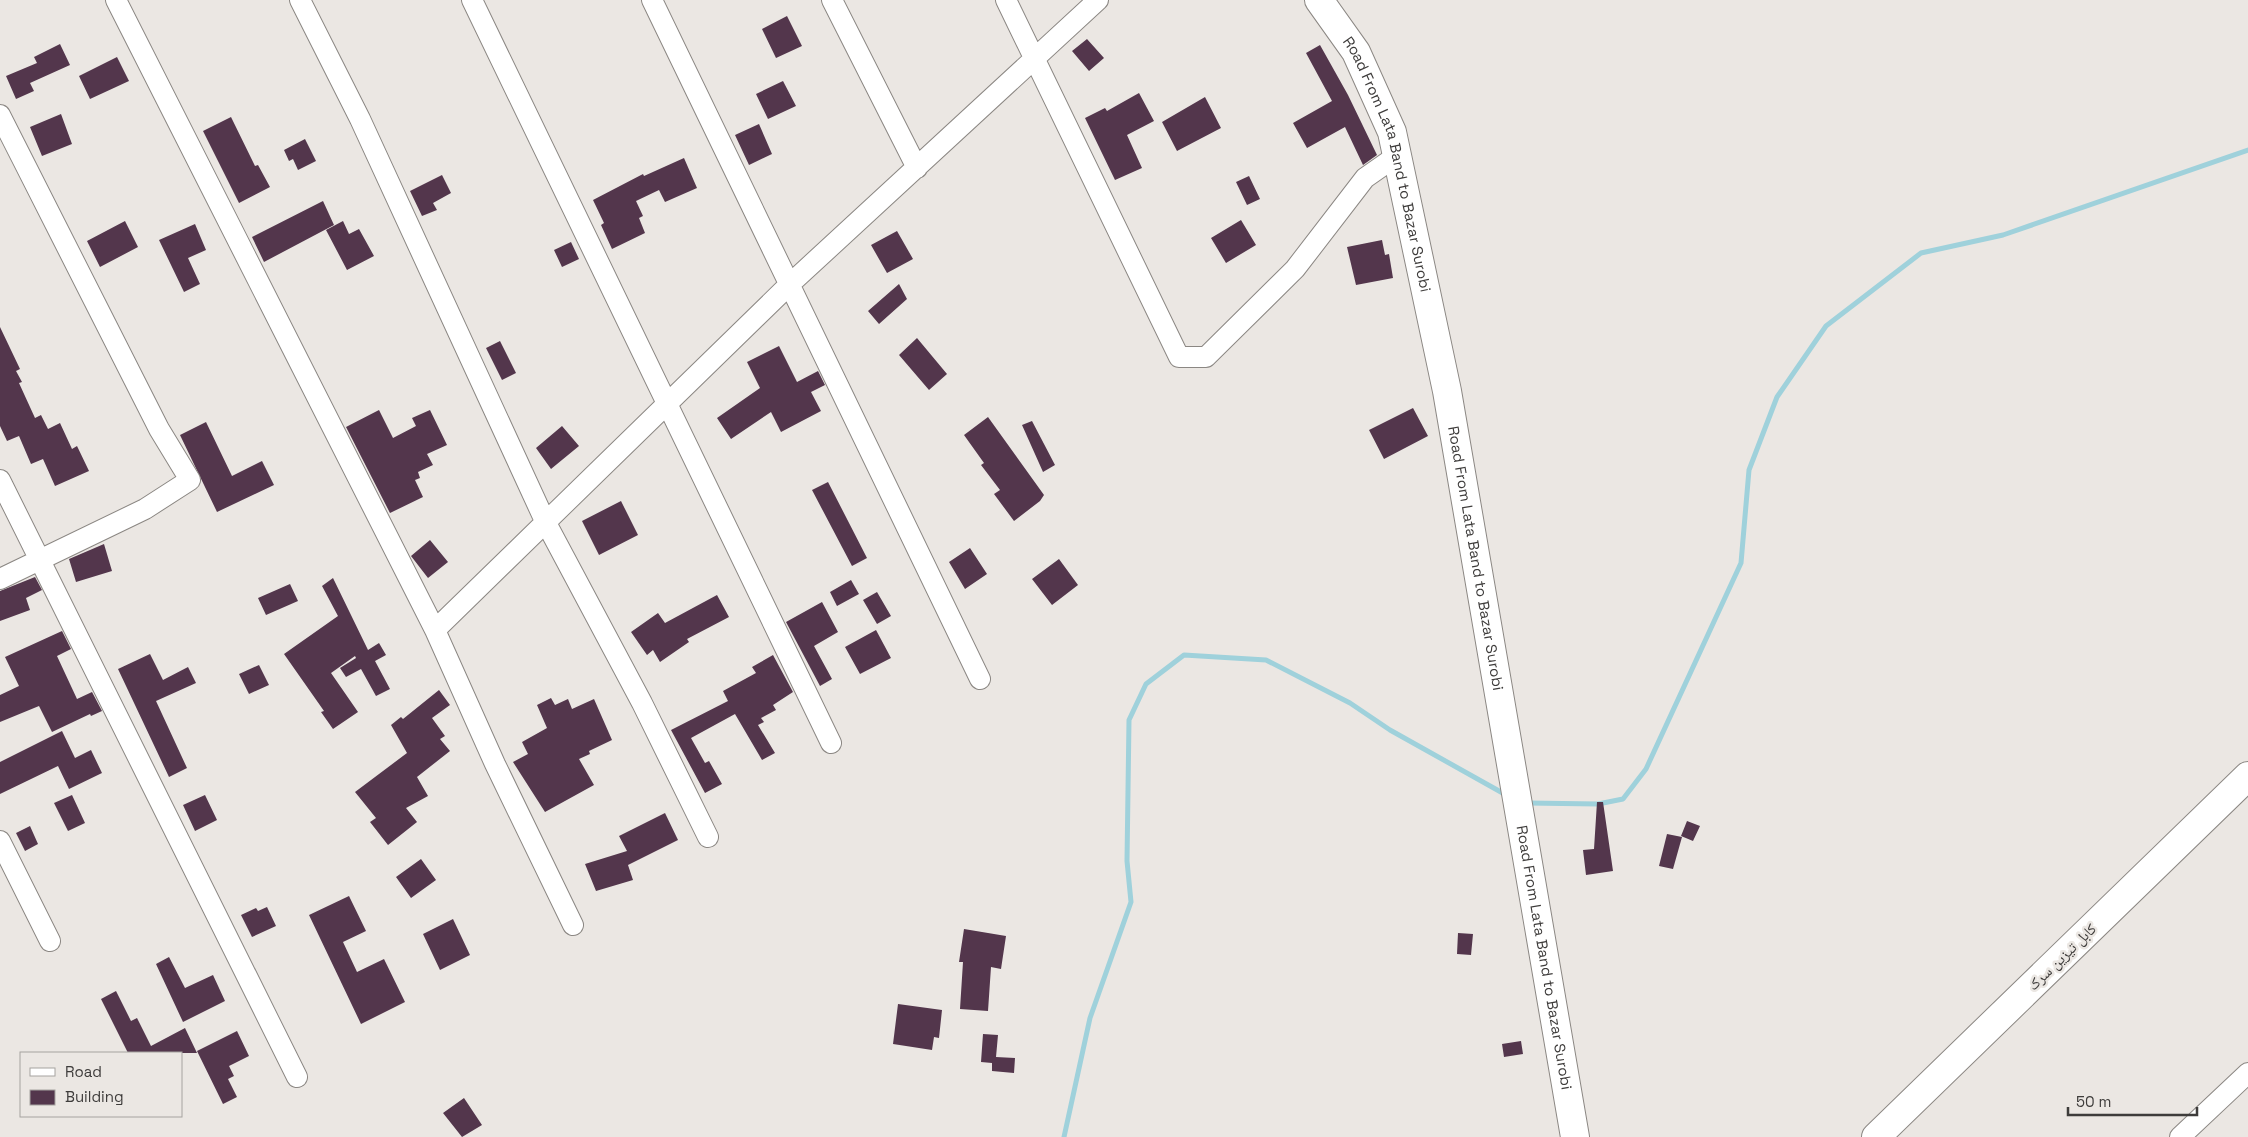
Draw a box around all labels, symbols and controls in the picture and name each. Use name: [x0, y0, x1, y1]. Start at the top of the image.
street label: Road From Lata Band to Bazar Surobi: [1339, 33, 1436, 294]
street label: Road From Lata Band to Bazar Surobi: [1444, 424, 1508, 692]
street label: Road From Lata Band to Bazar Surobi: [1513, 824, 1577, 1091]
street label: کابل تیزین سرک: [2023, 919, 2101, 995]
legend: [20, 1052, 182, 1117]
text: Road: [65, 1062, 102, 1081]
scale bar: [2068, 1084, 2197, 1116]
text: Building: [65, 1087, 124, 1106]
text: 50 m: [2076, 1092, 2111, 1111]

